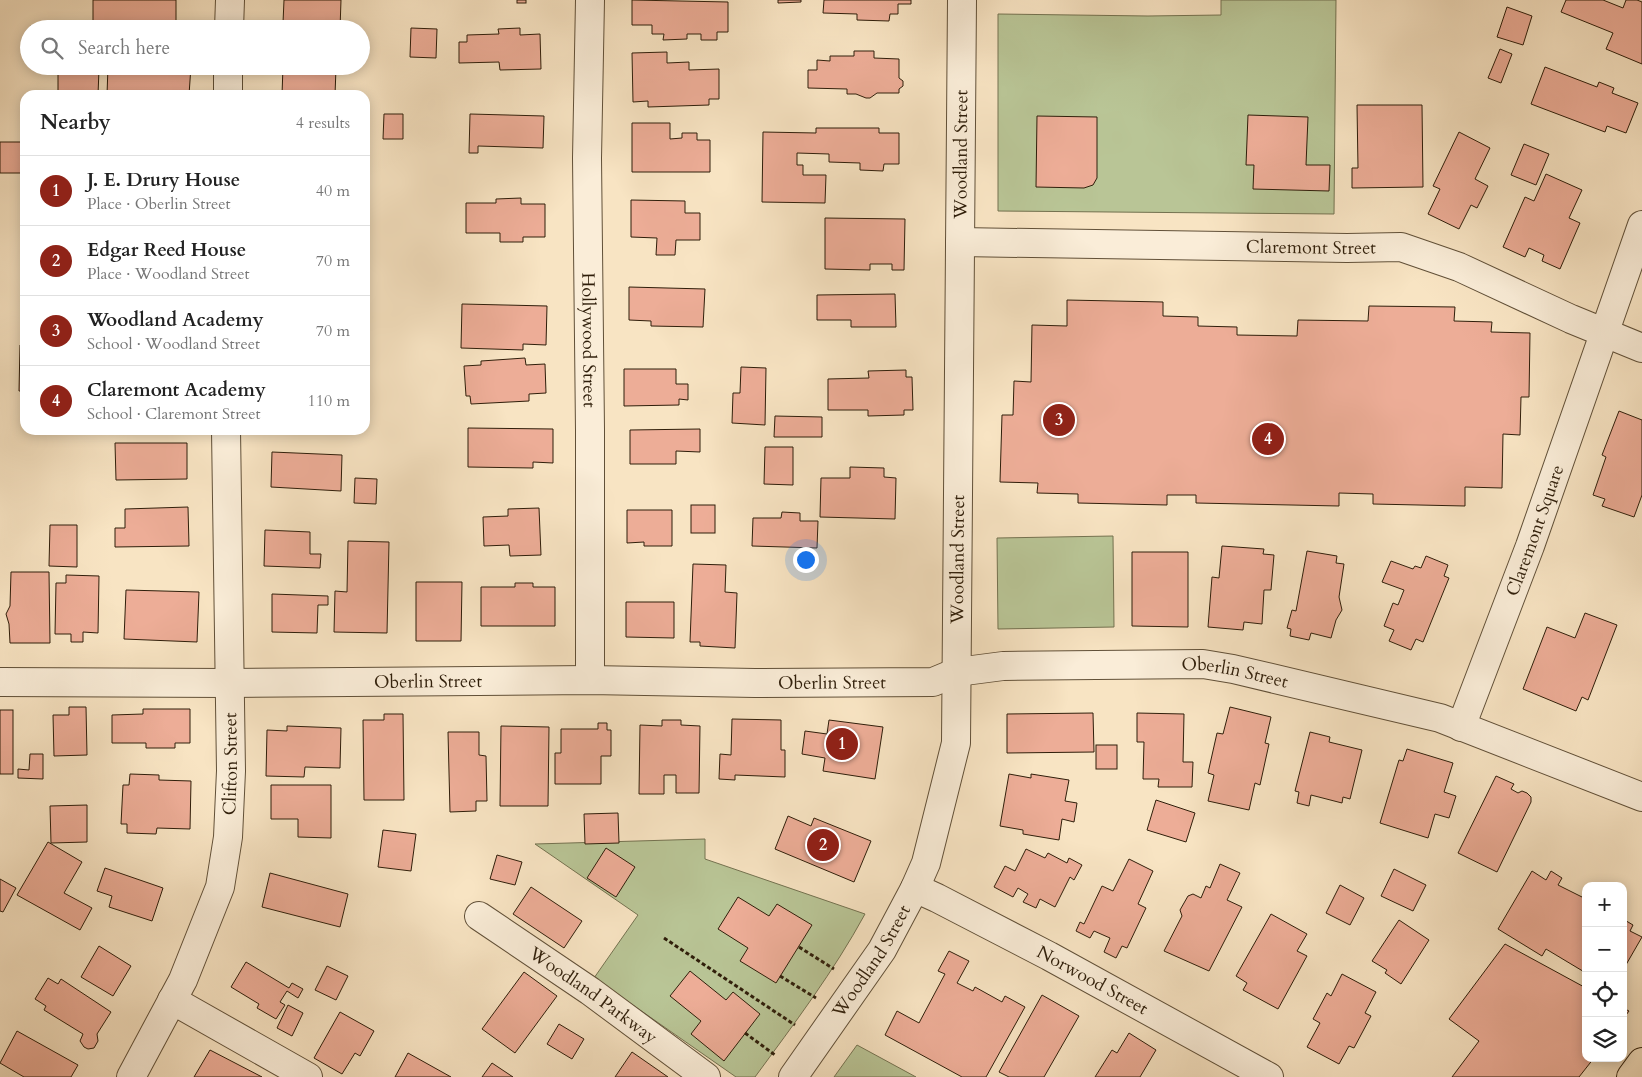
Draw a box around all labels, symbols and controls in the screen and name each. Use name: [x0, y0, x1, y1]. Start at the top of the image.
search box: [20, 20, 370, 75]
icon: search: [38, 34, 66, 62]
text: Search here: [78, 35, 170, 61]
street label: Woodland Street: [948, 89, 974, 220]
text: Nearby: [40, 108, 111, 137]
text: 4 results: [296, 112, 350, 134]
text: J. E. Drury House: [87, 167, 240, 193]
text: 1: [52, 180, 60, 202]
text: 40 m: [316, 180, 350, 202]
text: Place · Oberlin Street: [87, 193, 231, 215]
street label: Claremont Street: [1246, 234, 1377, 261]
text: Edgar Reed House: [87, 237, 246, 263]
text: 2: [52, 250, 60, 272]
text: 70 m: [316, 250, 350, 272]
text: Place · Woodland Street: [87, 263, 250, 285]
street label: Hollywood Street: [575, 272, 602, 408]
text: Woodland Academy: [87, 307, 264, 333]
text: 3: [52, 320, 60, 342]
text: 70 m: [316, 320, 350, 342]
text: School · Woodland Street: [87, 333, 260, 355]
text: Claremont Academy: [87, 377, 266, 403]
text: 4: [52, 390, 60, 412]
text: 110 m: [308, 390, 350, 412]
pin: 3: [1043, 401, 1075, 439]
text: School · Claremont Street: [87, 403, 261, 425]
pin: 4: [1252, 420, 1284, 458]
street label: Claremont Square: [1500, 462, 1570, 600]
street label: Woodland Street: [945, 494, 971, 625]
your location: [793, 547, 819, 573]
street label: Oberlin Street: [1181, 652, 1291, 695]
street label: Oberlin Street: [374, 669, 482, 695]
street label: Oberlin Street: [778, 670, 886, 696]
street label: Clifton Street: [217, 712, 244, 816]
pin: 1: [826, 725, 858, 763]
pin: 2: [807, 826, 839, 864]
map controls: [1582, 882, 1627, 1062]
button: +: [1582, 882, 1627, 927]
street label: Woodland Street: [826, 900, 917, 1024]
button: −: [1582, 927, 1627, 972]
street label: Norwood Street: [1032, 940, 1153, 1021]
street label: Woodland Parkway: [523, 941, 663, 1050]
button: locate: [1582, 972, 1627, 1017]
button: layers: [1582, 1017, 1627, 1062]

